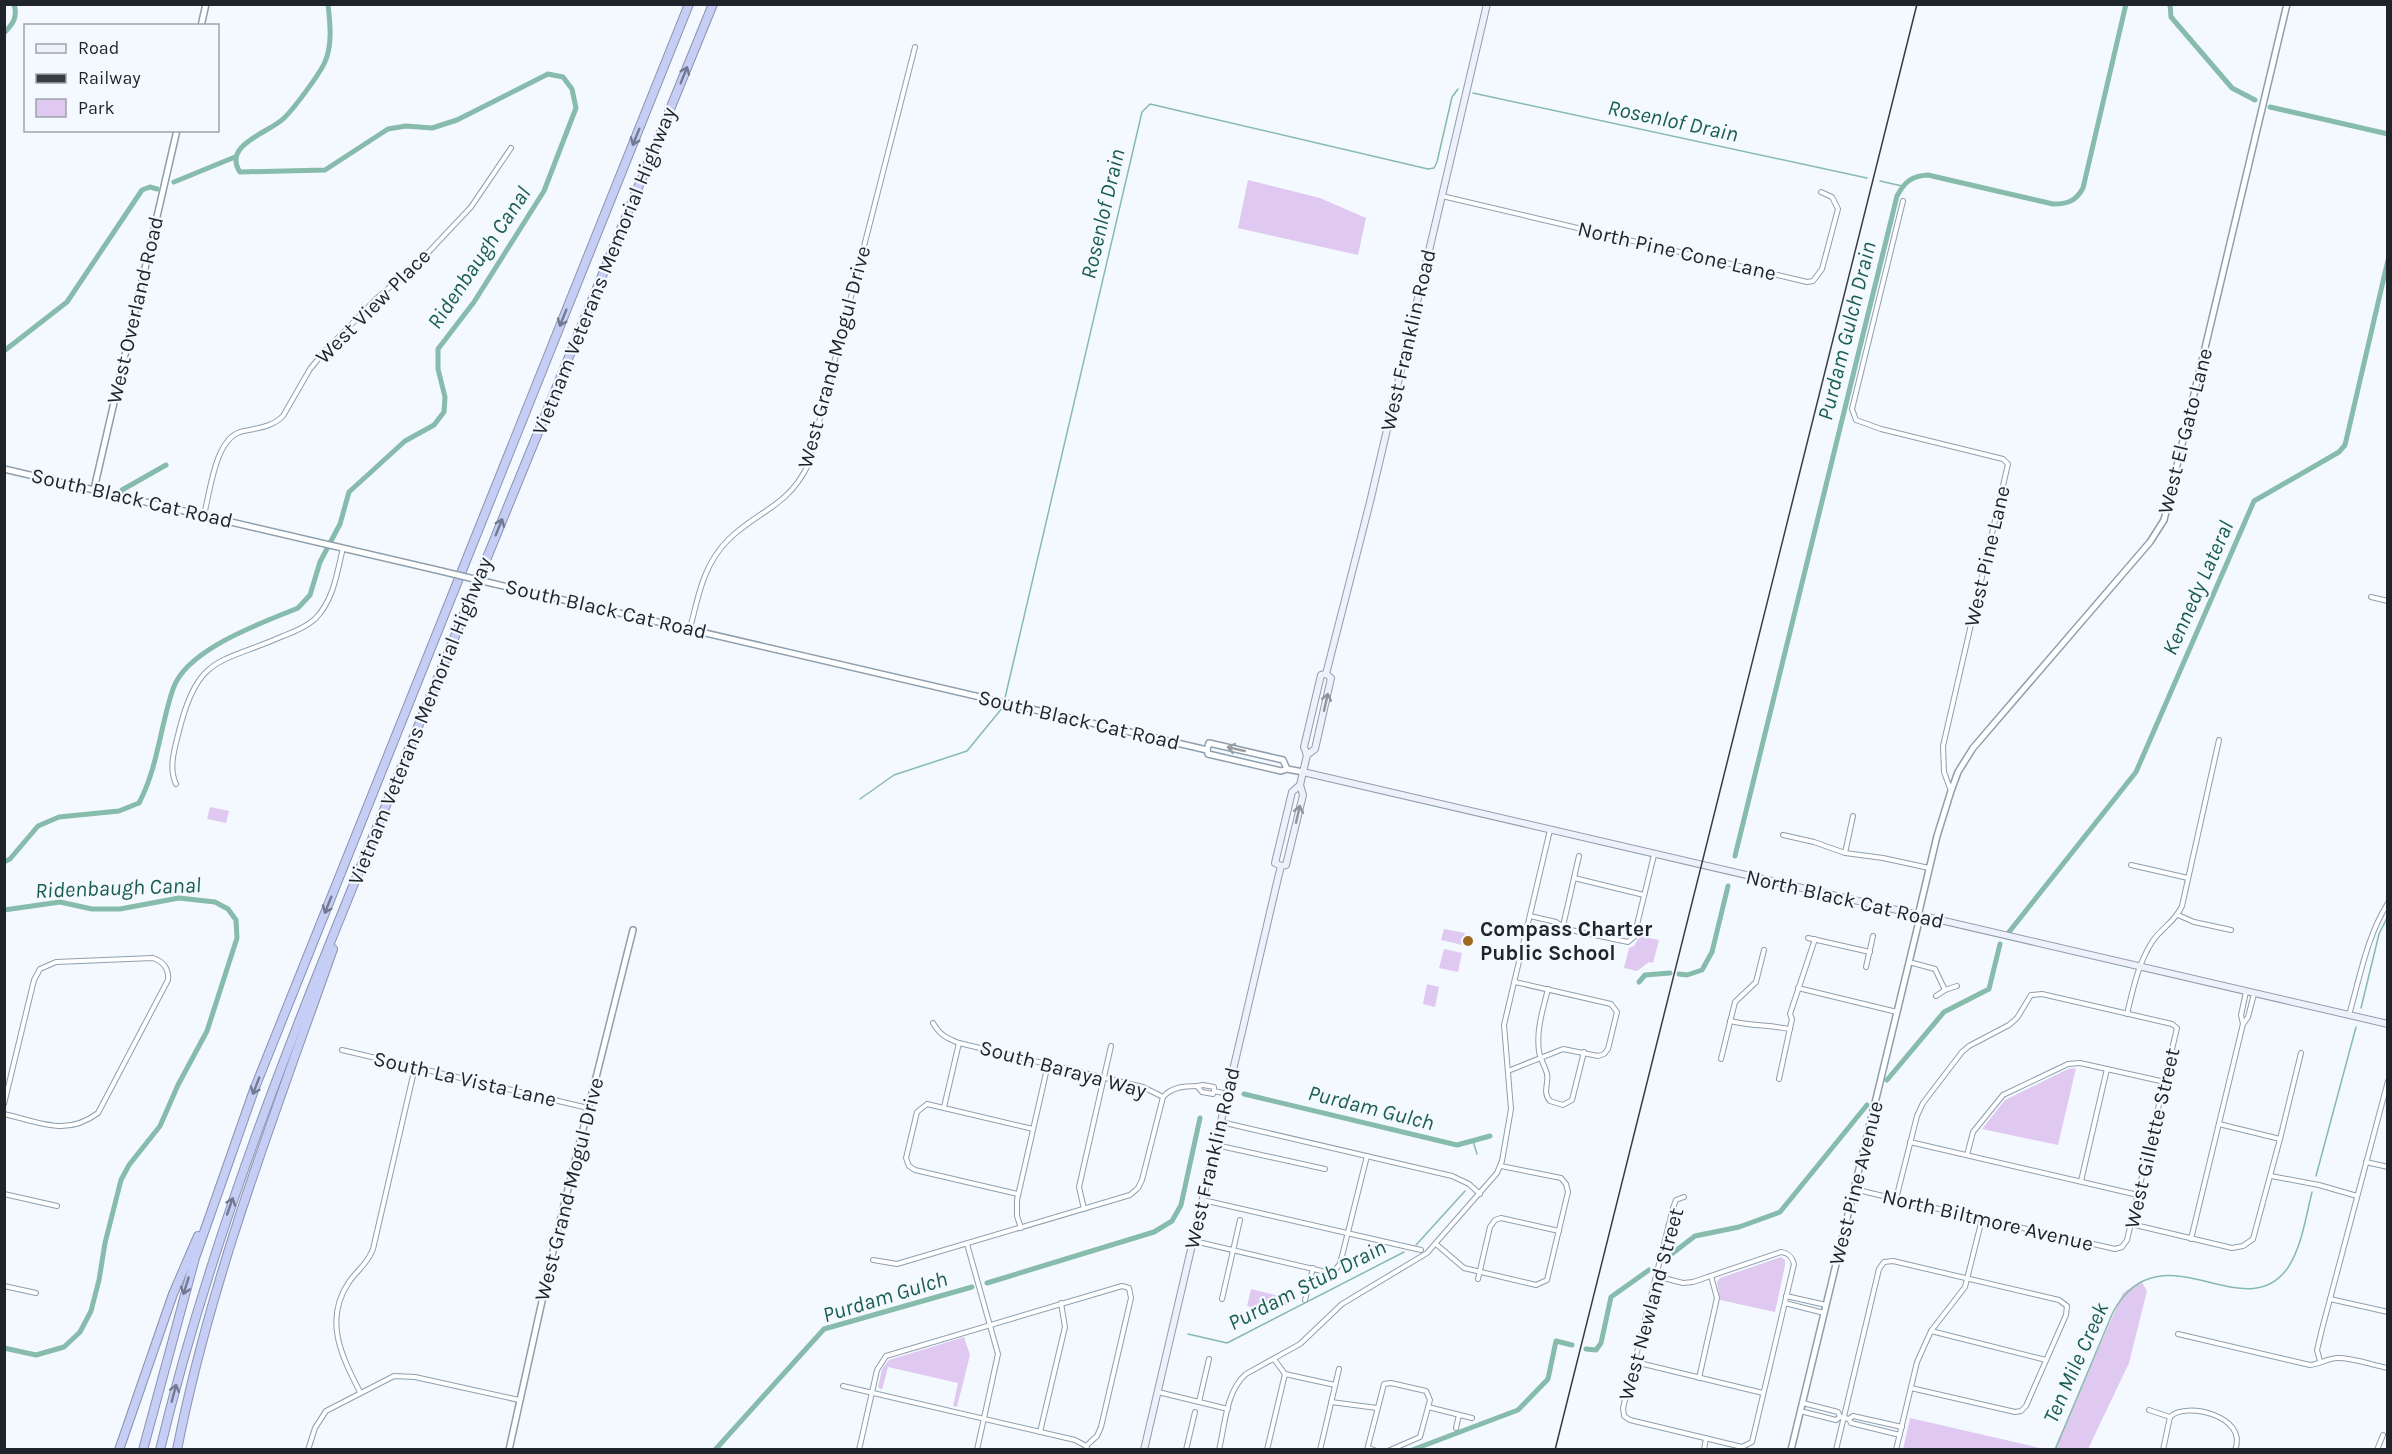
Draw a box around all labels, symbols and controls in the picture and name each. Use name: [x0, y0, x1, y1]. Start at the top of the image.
legend: [24, 24, 219, 132]
text: Road: [78, 37, 119, 59]
one-way arrow: [679, 66, 690, 84]
text: Railway: [78, 67, 141, 89]
water label: Rosenlof Drain: [1605, 94, 1741, 148]
text: Park: [78, 97, 115, 119]
street label: Vietnam Veterans Memorial Highway: [527, 103, 681, 438]
one-way arrow: [630, 127, 641, 146]
water label: Rosenlof Drain: [1075, 146, 1131, 282]
water label: Ridenbaugh Canal: [422, 182, 536, 334]
street label: West Overland Road: [102, 214, 168, 406]
street label: North Pine Cone Lane: [1575, 216, 1779, 286]
water label: Purdam Gulch Drain: [1812, 239, 1882, 423]
street label: West Grand Mogul Drive: [793, 243, 875, 471]
street label: West View Place: [311, 244, 435, 368]
street label: West Franklin Road: [1375, 247, 1441, 433]
one-way arrow: [557, 308, 568, 327]
street label: West El Gato Lane: [2153, 346, 2217, 516]
street label: South Black Cat Road: [29, 463, 235, 533]
street label: West Pine Lane: [1959, 483, 2015, 629]
water label: Kennedy Lateral: [2157, 517, 2239, 659]
one-way arrow: [494, 519, 505, 537]
street label: Vietnam Veterans Memorial Highway: [343, 553, 497, 888]
street label: South Black Cat Road: [503, 574, 709, 644]
street label: South Black Cat Road: [976, 685, 1182, 755]
one-way arrow: [1320, 692, 1332, 711]
one-way arrow: [1226, 742, 1245, 754]
one-way arrow: [1293, 804, 1305, 823]
street label: North Black Cat Road: [1744, 864, 1946, 934]
water label: Ridenbaugh Canal: [34, 872, 202, 904]
one-way arrow: [322, 895, 333, 913]
place label: Compass Charter Public School: [1480, 917, 1653, 965]
marker: Compass Charter Public School: [1461, 934, 1475, 948]
street label: South Baraya Way: [977, 1035, 1149, 1103]
street label: West Gillette Street: [2120, 1045, 2184, 1231]
street label: South La Vista Lane: [371, 1046, 559, 1112]
street label: West Franklin Road: [1179, 1065, 1245, 1251]
street label: West Grand Mogul Drive: [530, 1075, 608, 1303]
one-way arrow: [249, 1076, 260, 1094]
water label: Purdam Gulch: [1305, 1080, 1437, 1136]
street label: West Pine Avenue: [1824, 1098, 1888, 1268]
street label: North Biltmore Avenue: [1880, 1184, 2096, 1256]
one-way arrow: [225, 1197, 236, 1216]
street label: West Newland Street: [1614, 1205, 1688, 1403]
water label: Purdam Stub Drain: [1224, 1234, 1390, 1336]
water label: Purdam Gulch: [820, 1266, 950, 1328]
one-way arrow: [180, 1276, 191, 1295]
water label: Ten Mile Creek: [2038, 1298, 2115, 1428]
one-way arrow: [169, 1384, 181, 1403]

